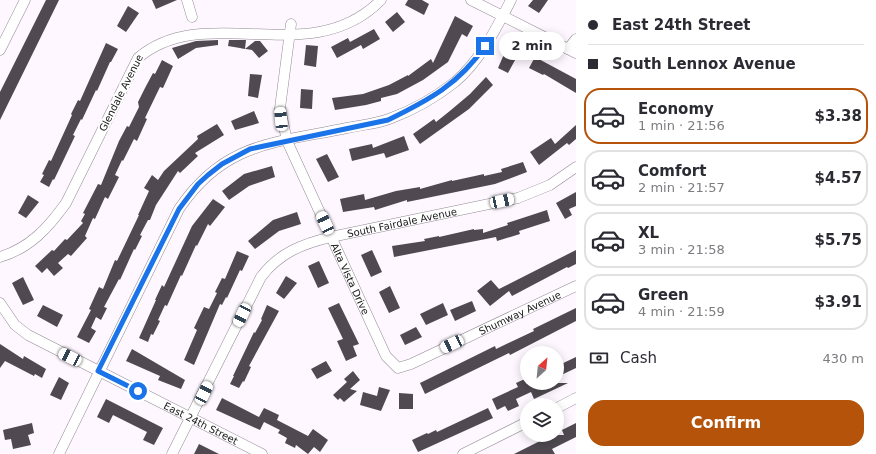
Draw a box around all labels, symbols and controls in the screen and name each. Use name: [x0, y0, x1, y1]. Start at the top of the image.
text: East 24th Street: [612, 16, 751, 34]
callout: 2 min: [499, 32, 565, 60]
route end: [476, 37, 494, 55]
text: 2 min: [512, 38, 552, 53]
street label: Glendale Avenue: [97, 53, 145, 133]
text: South Lennox Avenue: [612, 55, 796, 73]
icon: car: [590, 98, 626, 134]
text: Economy: [638, 100, 714, 118]
car: [274, 106, 288, 132]
text: $3.38: [815, 107, 862, 125]
text: 1 min · 21:56: [638, 118, 725, 133]
icon: car: [590, 160, 626, 196]
text: Comfort: [638, 162, 706, 180]
text: $4.57: [815, 169, 862, 187]
text: 2 min · 21:57: [638, 180, 725, 195]
car: [489, 193, 515, 209]
street label: South Fairdale Avenue: [346, 205, 458, 239]
car: [314, 210, 336, 236]
icon: car: [590, 222, 626, 258]
text: XL: [638, 224, 659, 242]
text: $5.75: [815, 231, 862, 249]
street label: Alta Vista Drive: [329, 241, 372, 316]
text: 3 min · 21:58: [638, 242, 725, 257]
icon: car: [590, 284, 626, 320]
text: Green: [638, 286, 689, 304]
street label: Shumway Avenue: [477, 289, 563, 337]
text: $3.91: [815, 293, 862, 311]
car: [231, 302, 253, 328]
text: 4 min · 21:59: [638, 304, 725, 319]
car: [439, 333, 465, 355]
car: [57, 346, 83, 368]
north arrow: [520, 346, 564, 390]
map controls: [520, 346, 564, 442]
icon: cash: [588, 347, 610, 369]
text: Cash: [620, 349, 657, 367]
text: 430 m: [822, 351, 864, 366]
car: [193, 380, 215, 406]
route start: [129, 382, 147, 400]
button: layers: [520, 398, 564, 442]
street label: East 24th Street: [162, 400, 240, 446]
button: Confirm: [588, 400, 864, 446]

